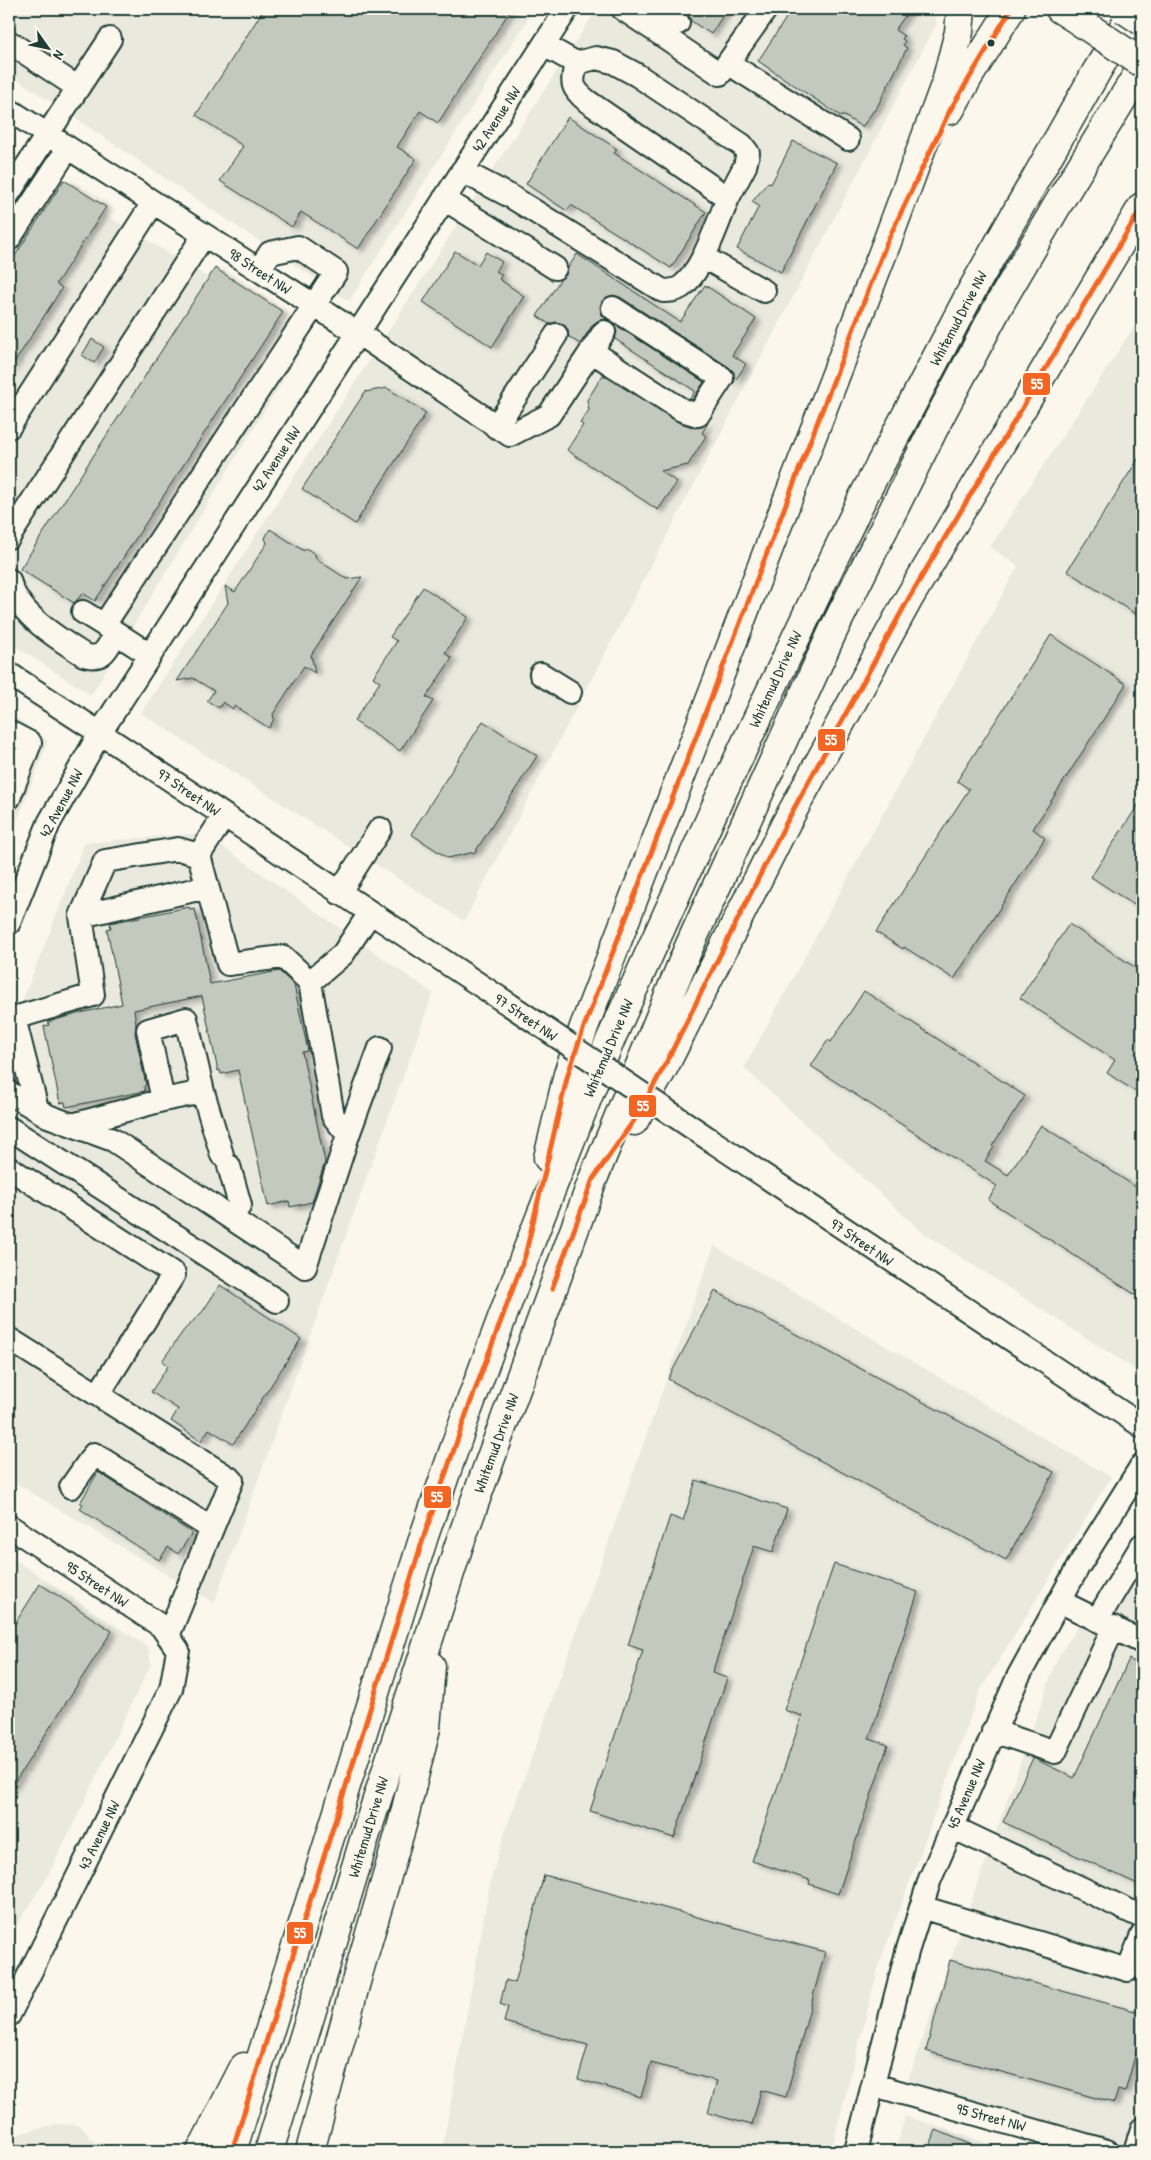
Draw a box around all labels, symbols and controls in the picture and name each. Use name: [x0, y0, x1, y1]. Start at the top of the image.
north arrow: [22, 22, 72, 72]
unlabelled marker: [986, 38, 996, 48]
text: N: [49, 47, 69, 64]
street label: 42 Avenue NW: [467, 81, 526, 156]
street label: 98 Street NW: [224, 243, 296, 300]
street label: Whitemud Drive NW: [924, 266, 992, 369]
line badge: 55: [1022, 372, 1051, 396]
text: 55: [1031, 374, 1043, 393]
street label: 42 Avenue NW: [247, 421, 306, 496]
street label: Whitemud Drive NW: [743, 627, 807, 731]
line badge: 55: [817, 728, 846, 752]
text: 55: [825, 730, 837, 749]
street label: 97 Street NW: [153, 763, 225, 821]
street label: 42 Avenue NW: [34, 764, 88, 841]
street label: 97 Street NW: [490, 988, 562, 1046]
street label: Whitemud Drive NW: [578, 995, 638, 1100]
line badge: 55: [628, 1094, 657, 1118]
text: 55: [637, 1096, 649, 1115]
street label: 97 Street NW: [826, 1213, 898, 1271]
street label: Whitemud Drive NW: [468, 1390, 524, 1496]
line badge: 55: [423, 1485, 452, 1509]
text: 55: [431, 1487, 443, 1506]
street label: 95 Street NW: [62, 1556, 133, 1613]
street label: 45 Avenue NW: [942, 1755, 990, 1832]
street label: Whitemud Drive NW: [343, 1773, 394, 1880]
street label: 43 Avenue NW: [73, 1796, 125, 1873]
line badge: 55: [286, 1921, 314, 1945]
text: 55: [294, 1923, 306, 1942]
street label: 95 Street NW: [954, 2098, 1029, 2137]

